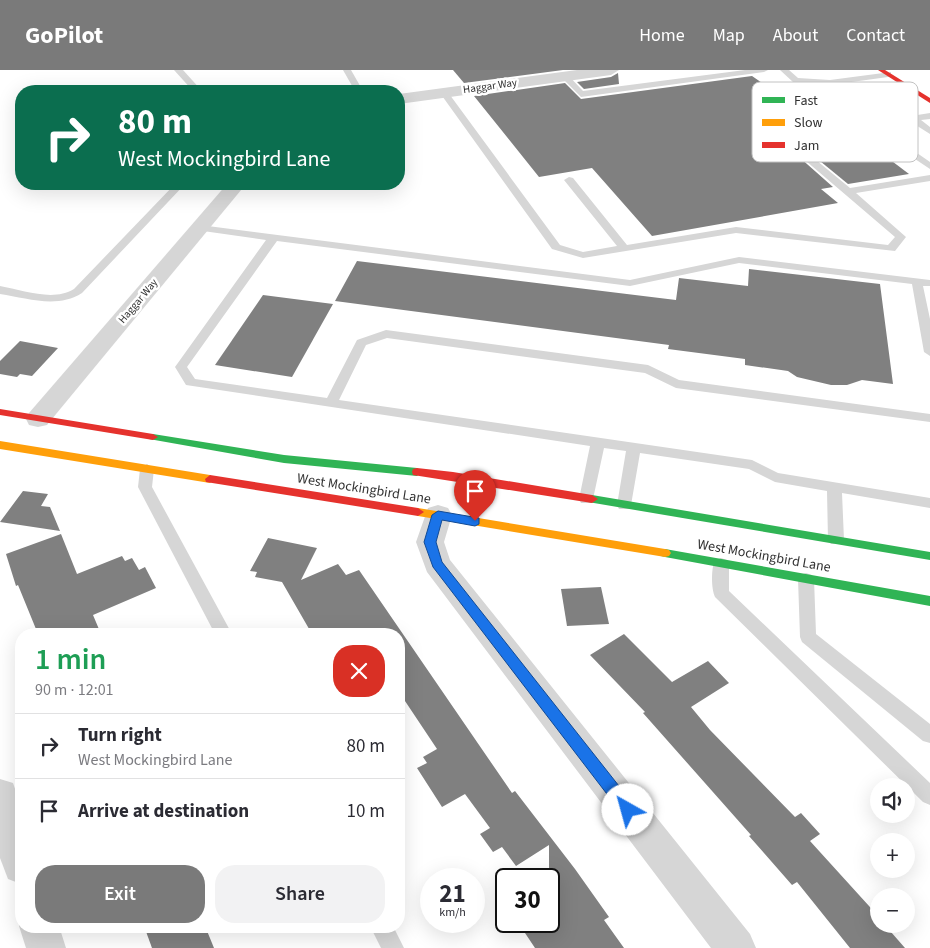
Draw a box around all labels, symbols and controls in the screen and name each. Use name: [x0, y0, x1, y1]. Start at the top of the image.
text: GoPilot: [25, 18, 103, 53]
text: Home: [639, 23, 685, 48]
text: Map: [713, 23, 745, 48]
text: About: [773, 23, 818, 48]
text: Contact: [846, 23, 905, 48]
street label: Haggar Way: [462, 75, 518, 97]
legend: [752, 82, 918, 162]
text: Fast: [794, 91, 818, 111]
text: 80 m: [118, 97, 192, 147]
icon: right: [35, 105, 100, 170]
text: Slow: [794, 113, 823, 133]
text: Jam: [794, 136, 819, 156]
text: West Mockingbird Lane: [118, 143, 331, 175]
street label: Haggar Way: [115, 275, 161, 327]
street label: West Mockingbird Lane: [296, 469, 432, 509]
pin: [454, 470, 496, 521]
icon: arrive: [461, 477, 489, 505]
street label: West Mockingbird Lane: [696, 534, 832, 578]
text: 1 min: [35, 638, 106, 681]
button: close: [333, 645, 385, 697]
text: 90 m · 12:01: [35, 679, 114, 701]
text: Turn right: [78, 722, 162, 749]
icon: right: [35, 732, 63, 760]
text: 80 m: [347, 733, 385, 760]
text: West Mockingbird Lane: [78, 749, 233, 771]
map controls: [870, 778, 915, 933]
button: sound: [870, 778, 915, 823]
position arrow: [601, 783, 653, 835]
icon: arrive: [35, 797, 63, 825]
text: Arrive at destination: [78, 798, 249, 825]
text: 10 m: [347, 798, 385, 825]
button: +: [870, 833, 915, 878]
button: Exit: [35, 865, 205, 923]
button: Share: [215, 865, 385, 923]
speed limit sign: 30: [495, 868, 560, 933]
text: 21: [439, 876, 466, 912]
button: −: [870, 888, 915, 933]
text: km/h: [439, 904, 466, 921]

